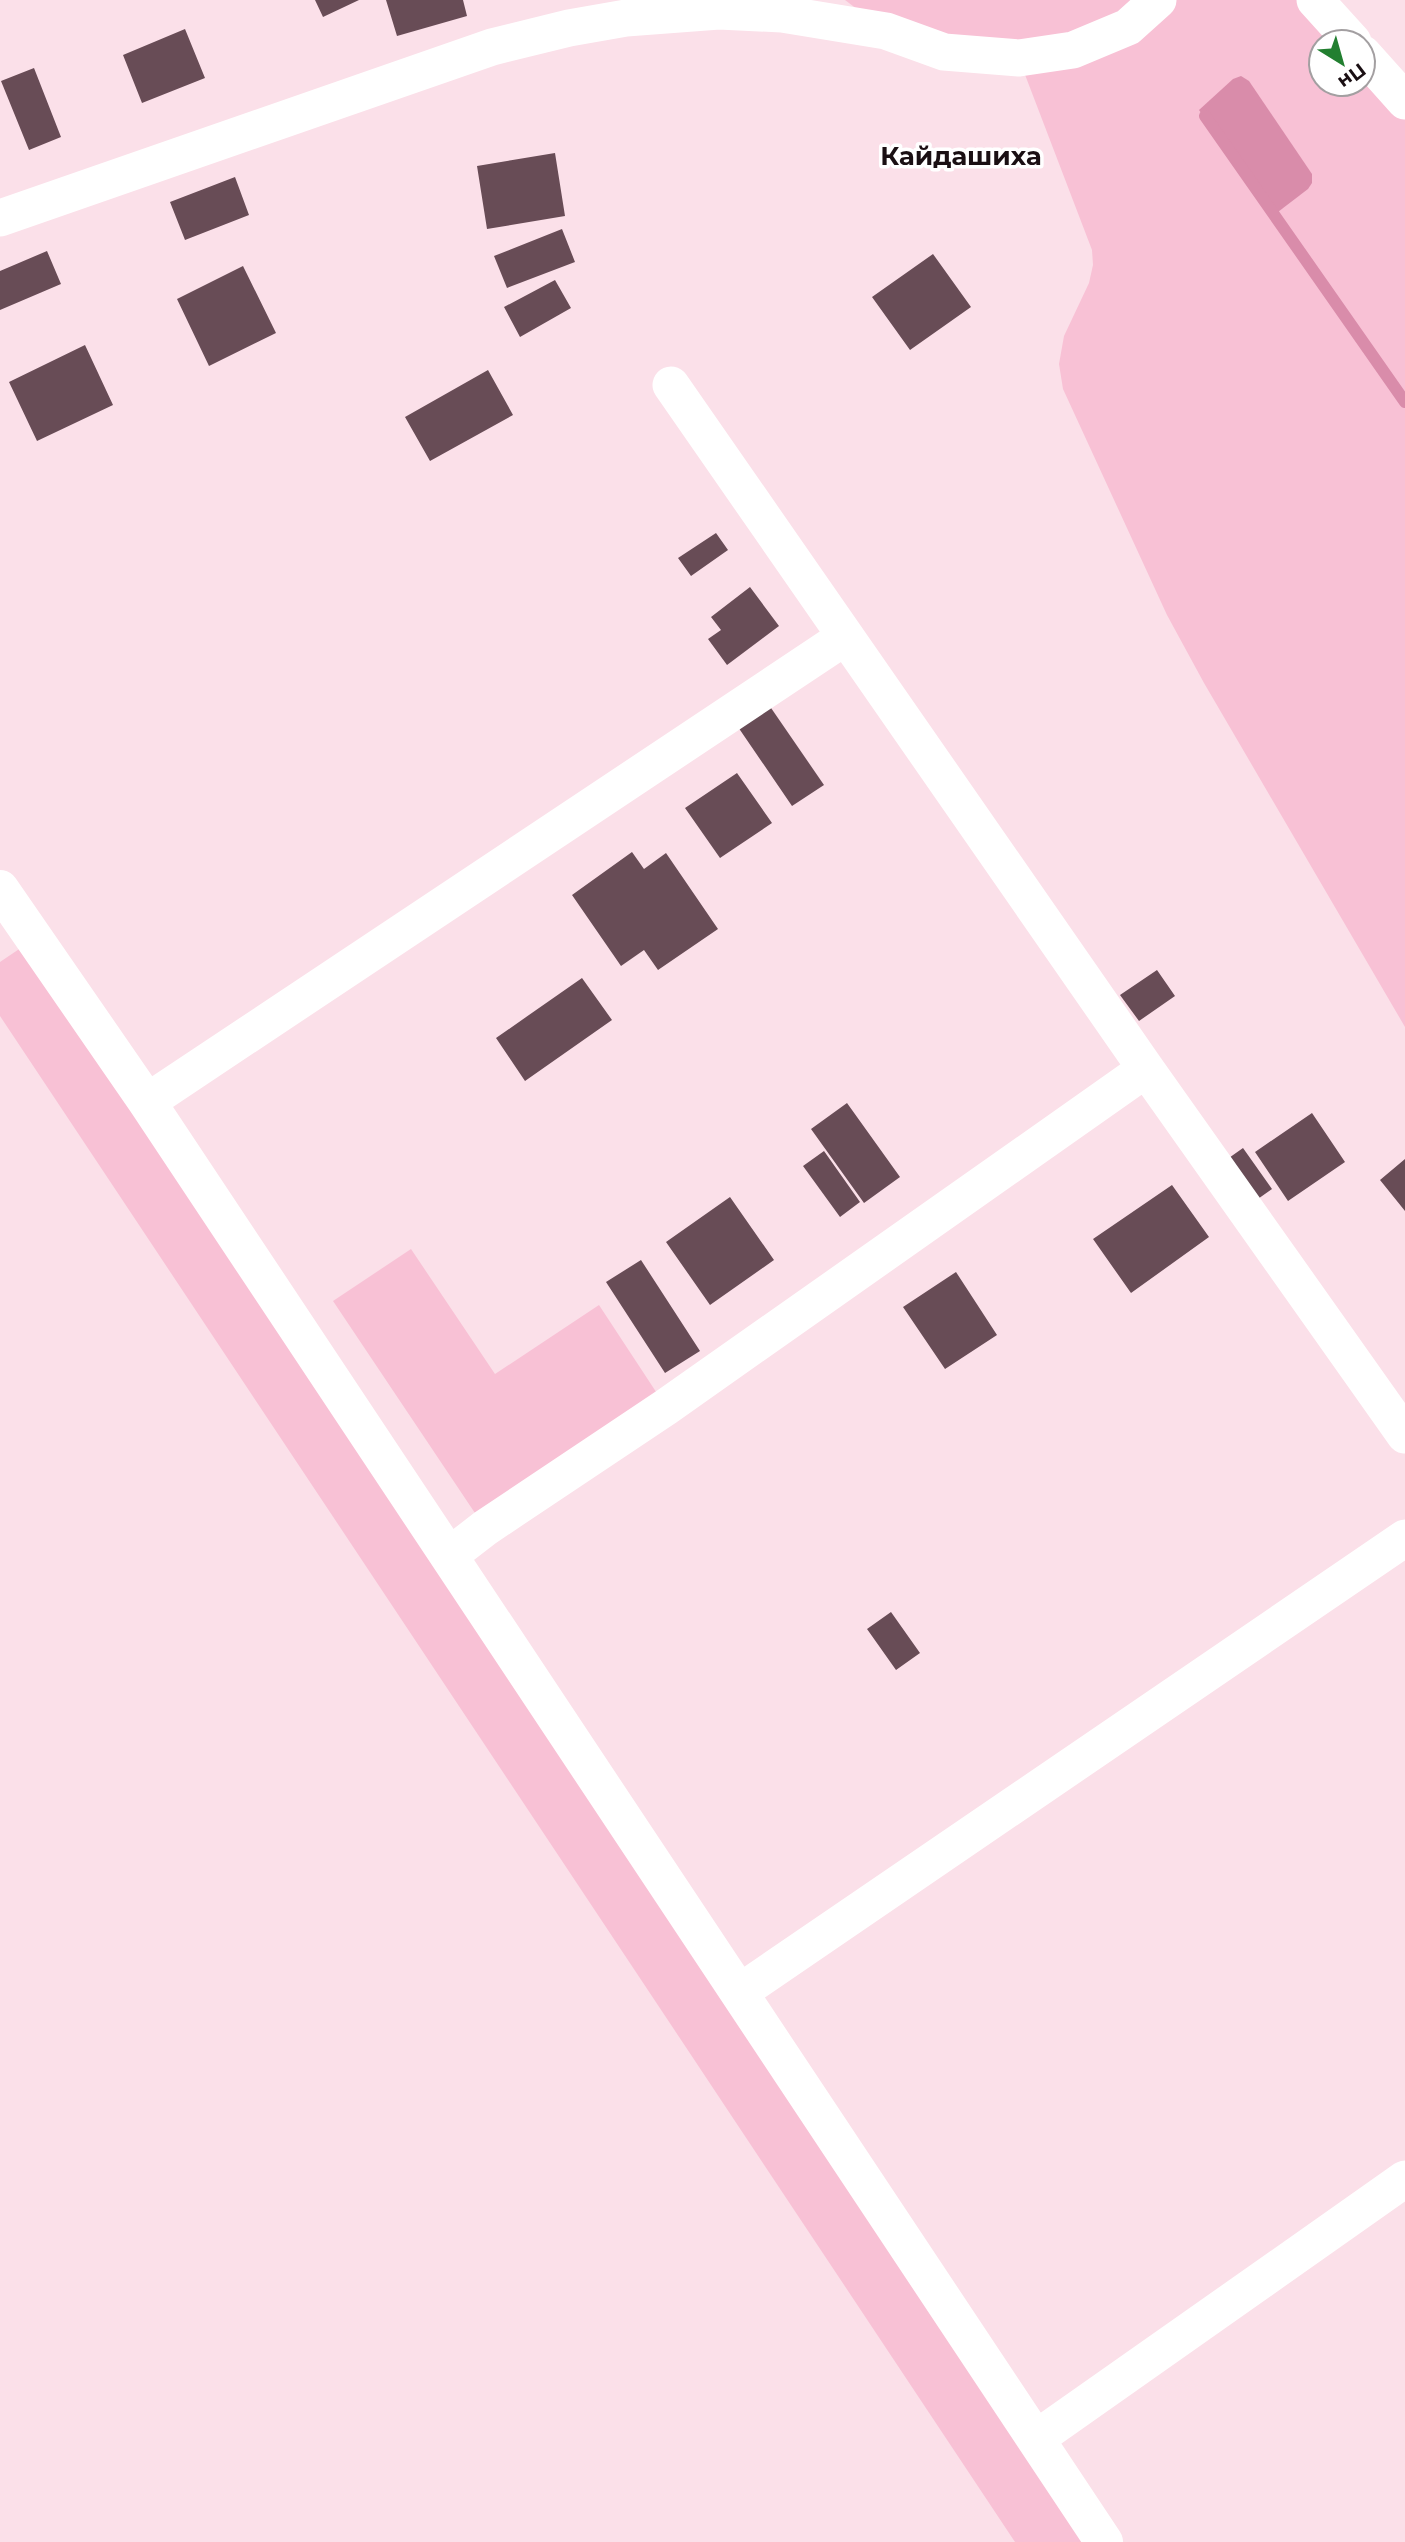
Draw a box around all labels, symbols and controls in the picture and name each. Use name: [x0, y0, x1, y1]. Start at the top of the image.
north arrow: [1307, 28, 1377, 98]
text: Пн: [1334, 58, 1370, 94]
district label: Кайдашиха: [880, 140, 1042, 172]

